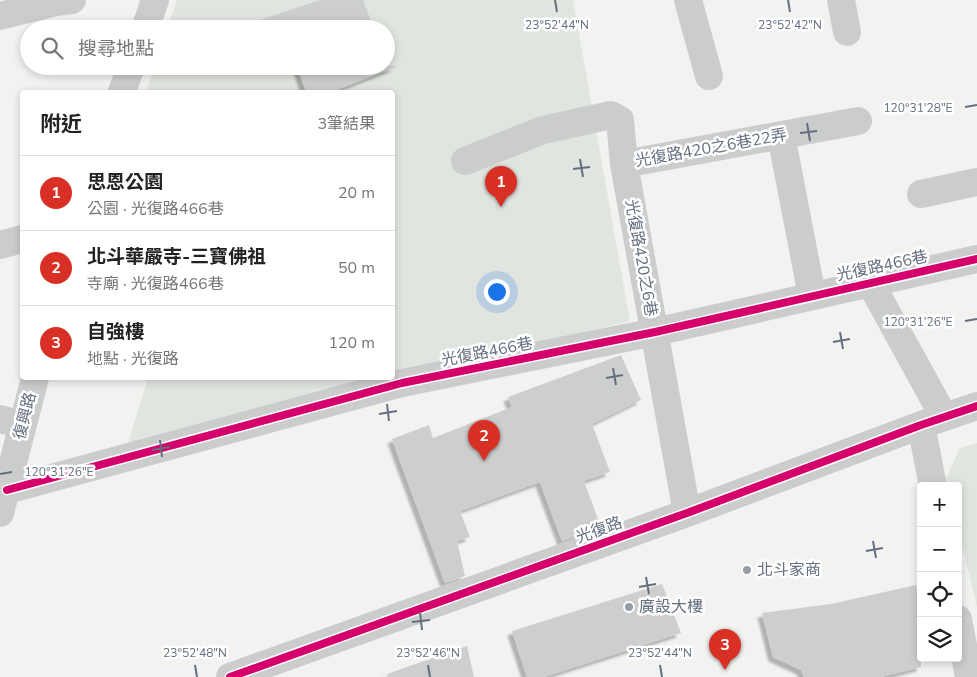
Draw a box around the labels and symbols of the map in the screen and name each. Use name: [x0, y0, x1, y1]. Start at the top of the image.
text: 23°52'44"N: [525, 17, 589, 33]
text: 23°52'42"N: [758, 17, 822, 33]
text: 120°31'28"E: [883, 100, 953, 116]
street label: 光復路420之6巷22弄: [633, 124, 789, 172]
pin: 1: [485, 166, 517, 207]
street label: 光復路420之6巷: [620, 198, 662, 318]
street label: 光復路466巷: [834, 246, 930, 286]
your location: [484, 279, 510, 305]
text: 120°31'26"E: [883, 314, 953, 330]
street label: 光復路466巷: [439, 332, 535, 372]
street label: 復興路: [9, 390, 41, 442]
pin: 2: [468, 420, 500, 461]
text: 120°31'26"E: [24, 464, 94, 480]
street label: 光復路: [573, 511, 625, 549]
place label: 北斗家商: [757, 559, 821, 581]
marker: 北斗家商: [741, 564, 753, 576]
place label: 廣設大樓: [639, 596, 703, 618]
marker: 廣設大樓: [623, 601, 635, 613]
pin: 3: [709, 629, 741, 670]
text: 23°52'48"N: [163, 645, 227, 661]
text: 23°52'46"N: [396, 645, 460, 661]
text: 23°52'44"N: [628, 645, 692, 661]

